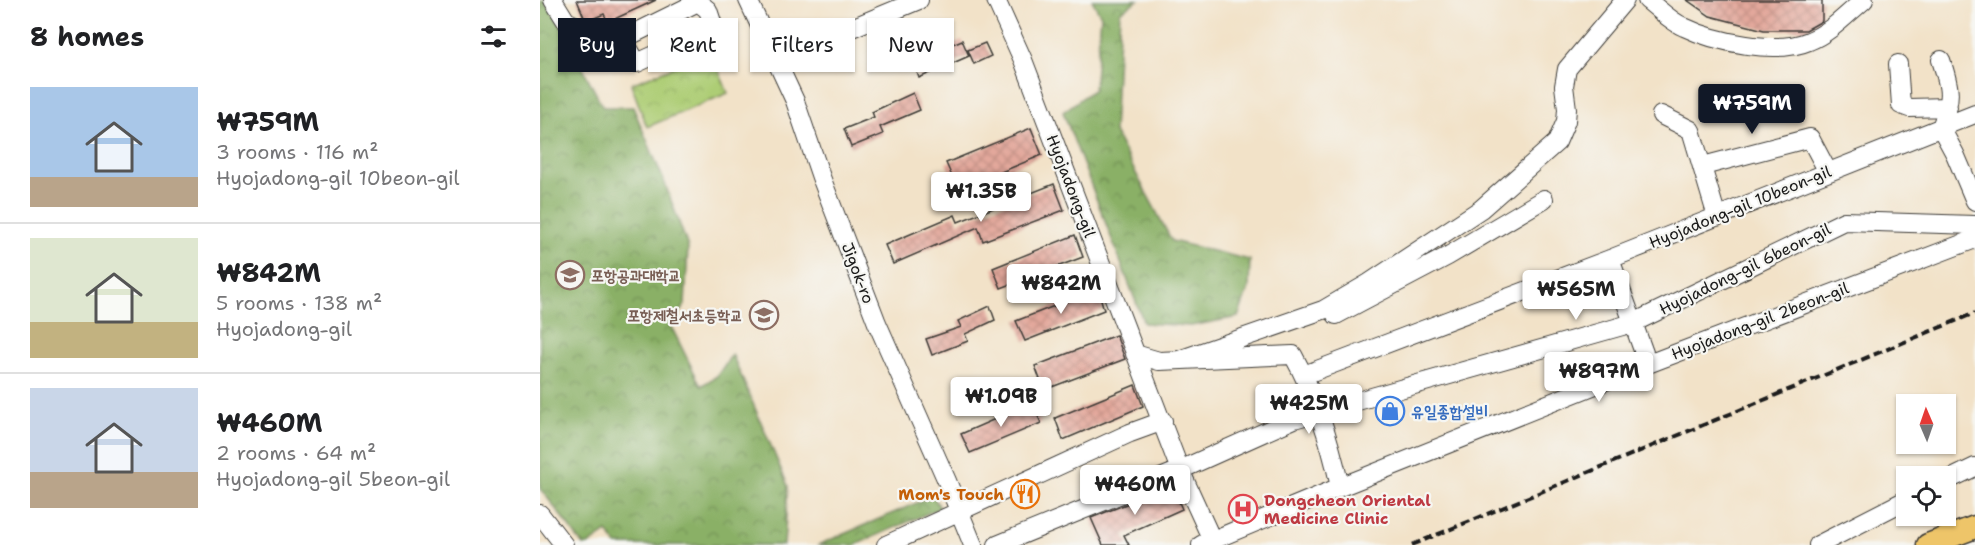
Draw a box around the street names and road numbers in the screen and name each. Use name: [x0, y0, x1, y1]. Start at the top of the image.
street label: Hyojadong-gil: [1042, 131, 1100, 241]
street label: Hyojadong-gil 10beon-gil: [1646, 161, 1834, 253]
street label: Hyojadong-gil 6beon-gil: [1656, 218, 1835, 320]
street label: Jigok-ro: [837, 239, 879, 307]
street label: Hyojadong-gil 2beon-gil: [1668, 277, 1852, 365]

